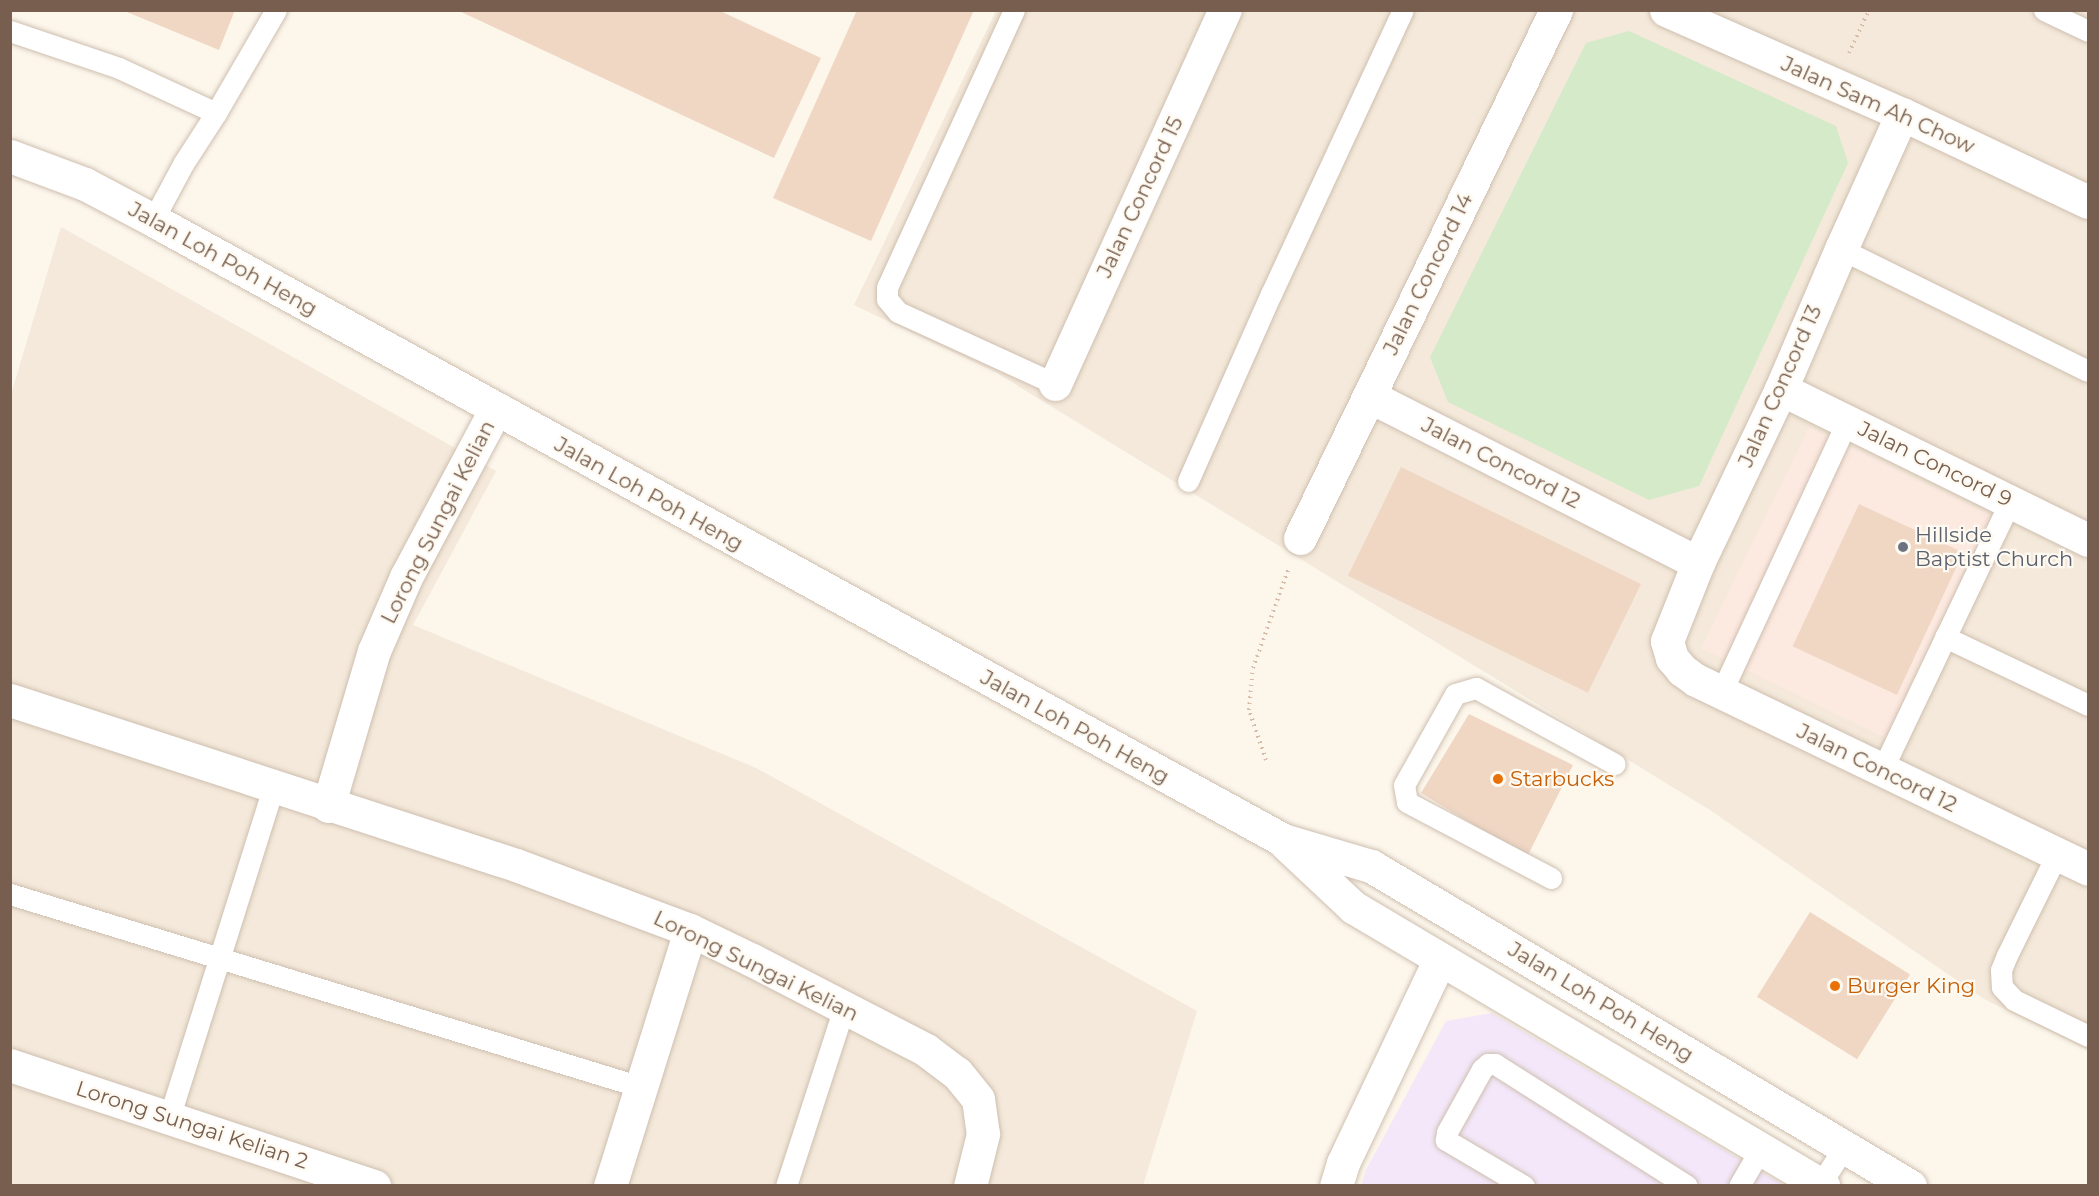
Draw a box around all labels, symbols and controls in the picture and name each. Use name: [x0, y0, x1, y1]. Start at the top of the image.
street label: Jalan Sam Ah Chow: [1777, 51, 1979, 159]
street label: Jalan Concord 15: [1092, 113, 1188, 281]
street label: Jalan Concord 14: [1378, 189, 1478, 359]
street label: Jalan Loh Poh Heng: [124, 197, 322, 321]
street label: Jalan Concord 13: [1733, 301, 1827, 471]
street label: Jalan Concord 12: [1417, 412, 1585, 514]
street label: Lorong Sungai Kelian: [376, 416, 500, 628]
street label: Jalan Concord 9: [1854, 416, 2016, 512]
street label: Jalan Loh Poh Heng: [550, 432, 748, 556]
place label: Hillside Baptist Church: [1915, 522, 2073, 572]
marker: Hillside Baptist Church: [1896, 540, 1910, 554]
street label: Jalan Loh Poh Heng: [976, 665, 1174, 789]
street label: Jalan Concord 12: [1793, 718, 1961, 818]
place label: Starbucks: [1510, 766, 1614, 792]
marker: Starbucks: [1491, 772, 1505, 786]
street label: Lorong Sungai Kelian: [649, 905, 863, 1027]
street label: Jalan Loh Poh Heng: [1504, 937, 1698, 1067]
place label: Burger King: [1847, 973, 1975, 999]
marker: Burger King: [1828, 979, 1842, 993]
street label: Lorong Sungai Kelian 2: [73, 1076, 311, 1174]

